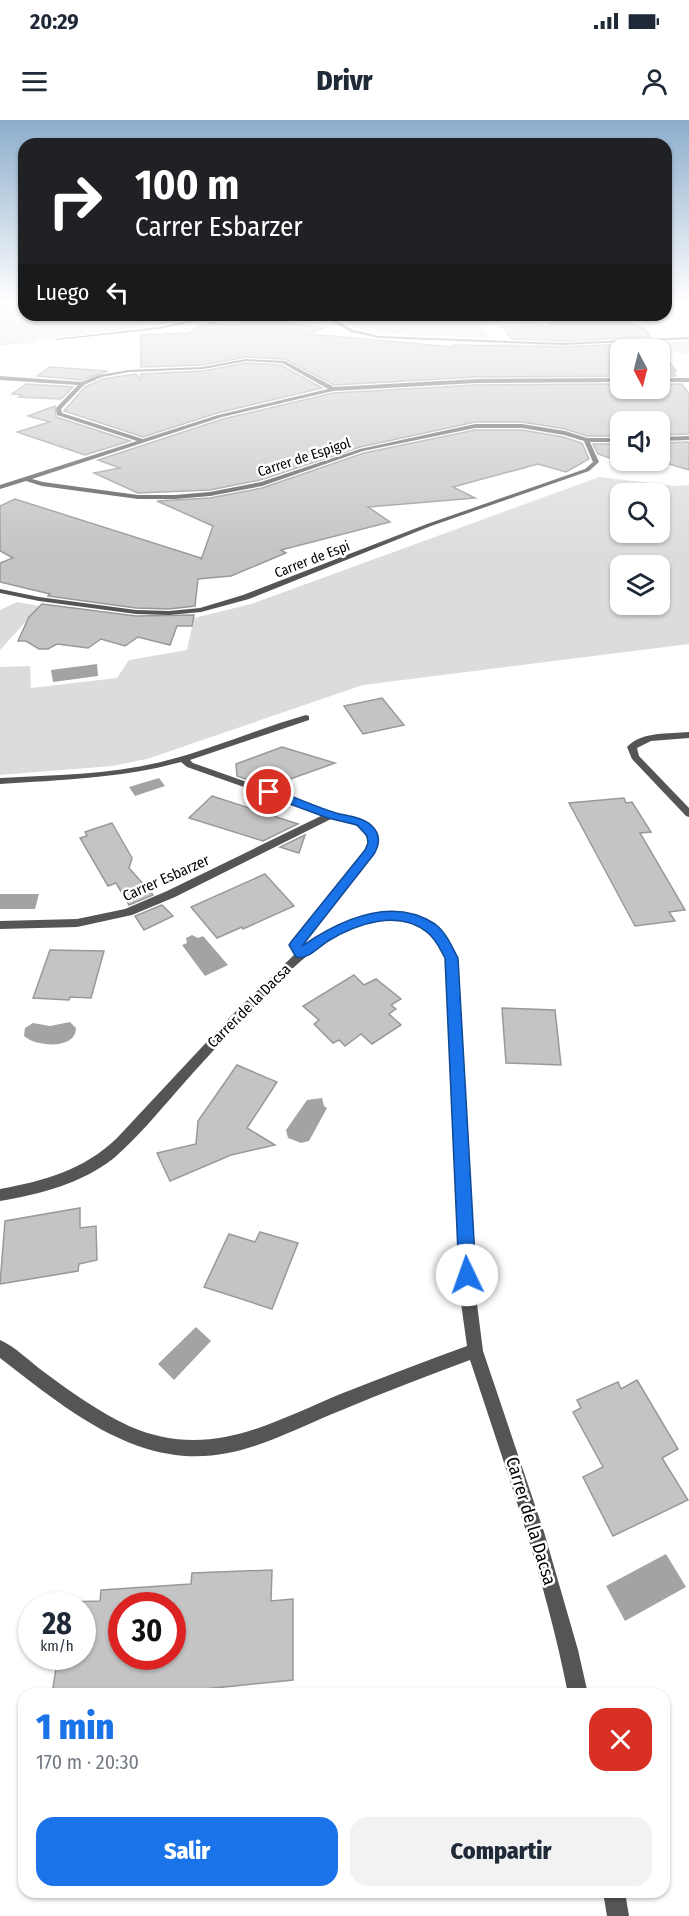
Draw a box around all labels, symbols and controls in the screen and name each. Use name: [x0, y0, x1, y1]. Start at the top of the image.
text: 20:29: [30, 8, 79, 35]
icon: menu: [18, 65, 51, 98]
text: Drivr: [317, 65, 373, 97]
icon: person: [638, 65, 671, 98]
text: 100 m: [135, 160, 239, 210]
icon: right: [36, 162, 114, 240]
text: Carrer Esbarzer: [135, 211, 303, 243]
icon: left: [101, 276, 134, 309]
text: Luego: [36, 279, 89, 306]
north arrow: [610, 339, 670, 399]
map controls: [610, 339, 670, 615]
button: sound: [610, 411, 670, 471]
street label: Carrer de Espigol: [255, 434, 353, 481]
button: search: [610, 483, 670, 543]
street label: Carrer de Espi: [272, 537, 352, 582]
button: layers: [610, 555, 670, 615]
pin: [243, 766, 294, 817]
icon: arrive: [252, 775, 285, 808]
street label: Carrer Esbarzer: [120, 851, 213, 905]
street label: Carrer de la Dacsa: [203, 960, 295, 1052]
position arrow: [435, 1243, 499, 1307]
street label: Carrer de la Dacsa: [501, 1454, 561, 1588]
speed limit sign: 30: [108, 1592, 186, 1670]
text: 28: [42, 1606, 72, 1642]
text: km/h: [40, 1637, 74, 1655]
text: 1 min: [36, 1705, 114, 1749]
button: close: [589, 1708, 652, 1771]
text: 170 m · 20:30: [36, 1750, 139, 1774]
button: Salir: [36, 1817, 338, 1886]
button: Compartir: [350, 1817, 652, 1886]

